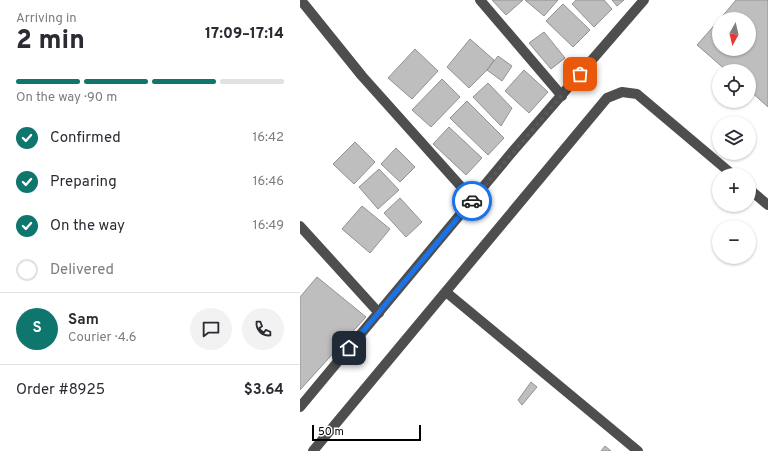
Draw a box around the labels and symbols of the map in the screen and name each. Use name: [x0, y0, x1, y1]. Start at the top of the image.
north arrow: [712, 12, 756, 56]
pin: [563, 57, 597, 91]
courier: [452, 181, 492, 221]
pin: [332, 331, 366, 365]
scale bar: [312, 423, 421, 442]

